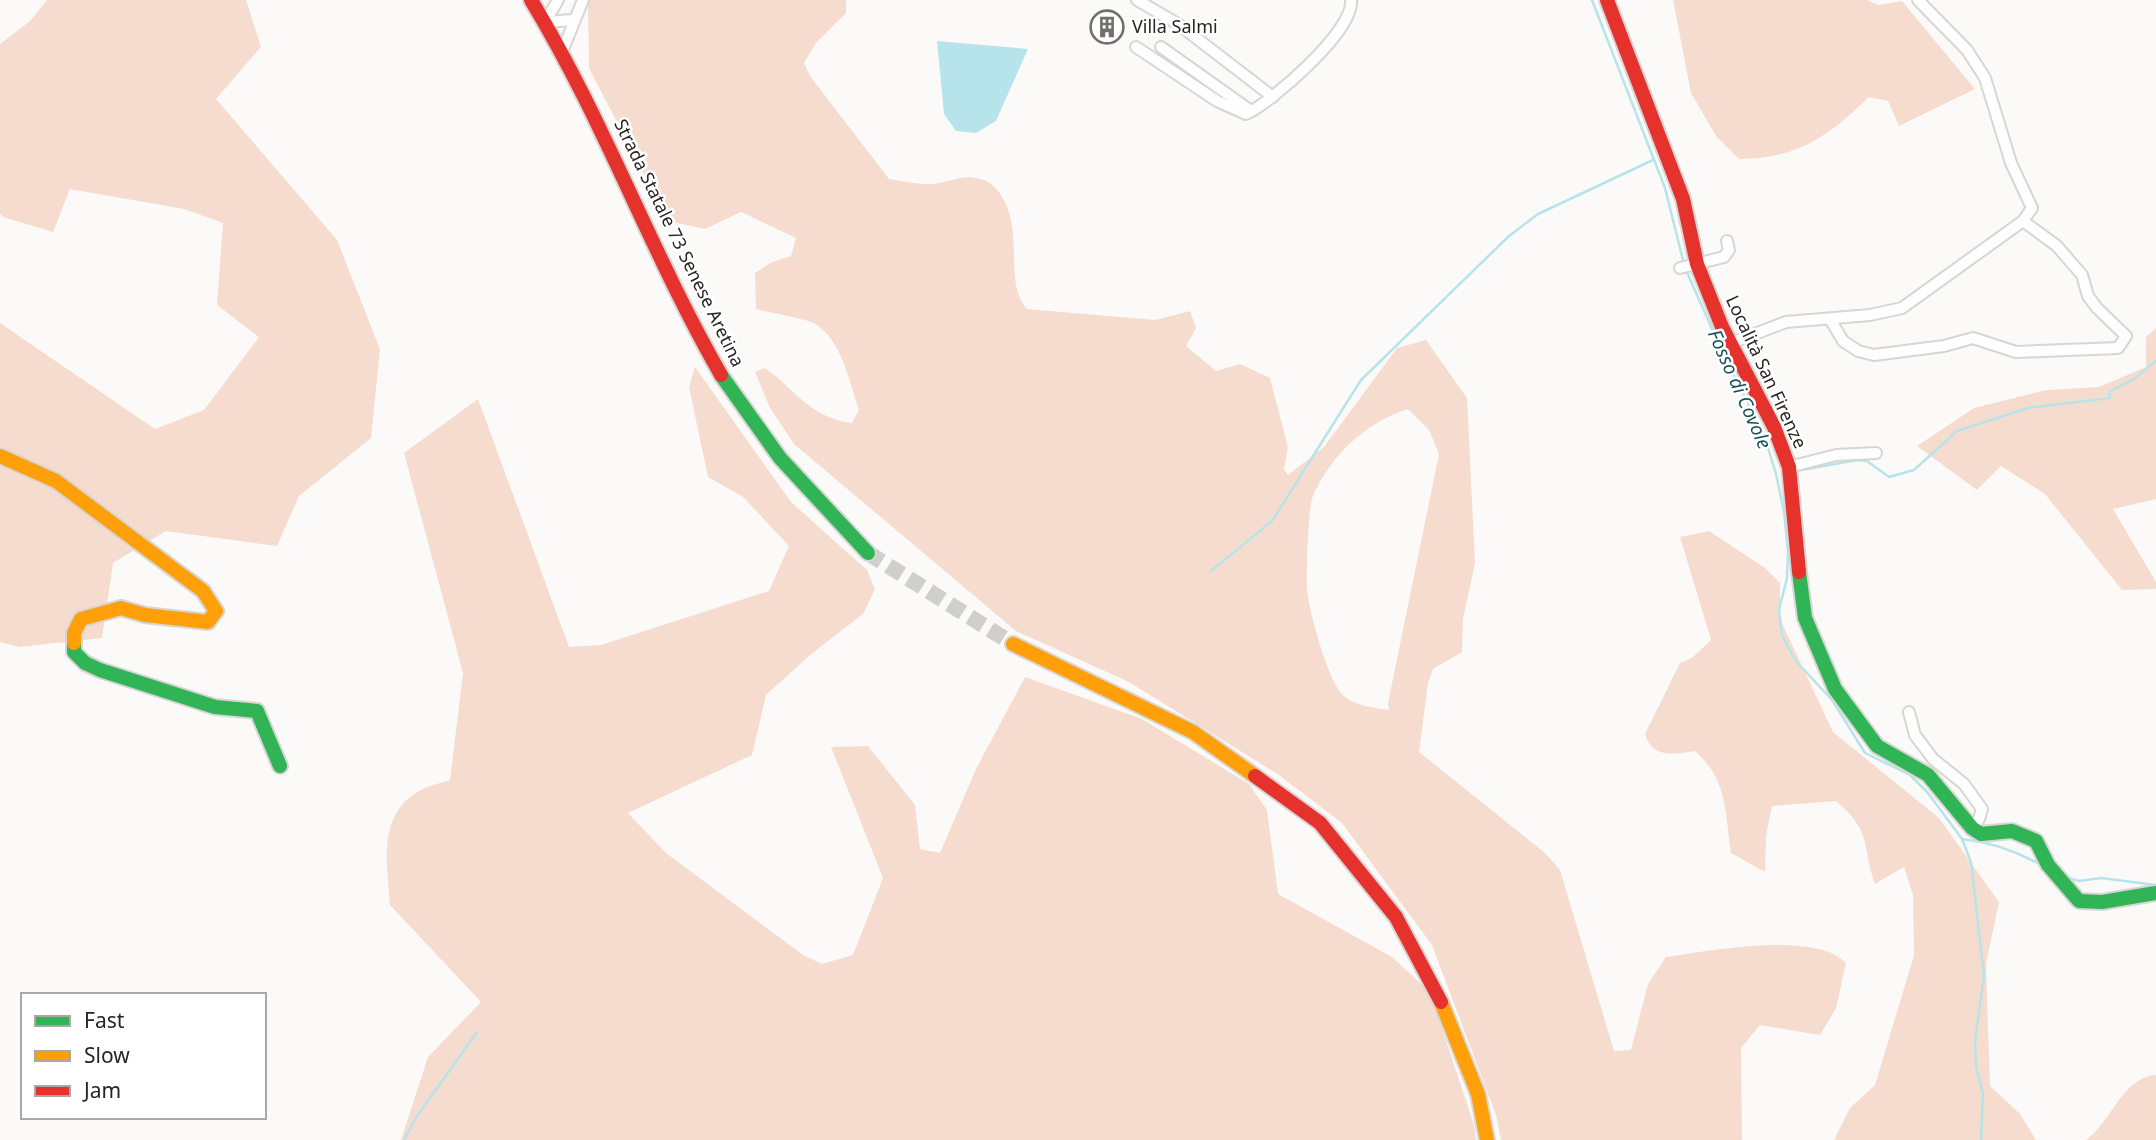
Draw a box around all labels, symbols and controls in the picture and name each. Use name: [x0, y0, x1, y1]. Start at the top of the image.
building icon: Villa Salmi: [1088, 8, 1126, 46]
place label: Villa Salmi: [1132, 14, 1218, 38]
street label: Strada Statale 73 Senese Aretina: [609, 115, 751, 371]
street label: Località San Firenze: [1721, 291, 1813, 452]
water label: Fosso di Covole: [1702, 325, 1778, 453]
legend: [21, 993, 266, 1119]
text: Fast: [84, 1006, 125, 1034]
text: Slow: [84, 1041, 130, 1069]
text: Jam: [82, 1076, 121, 1104]

